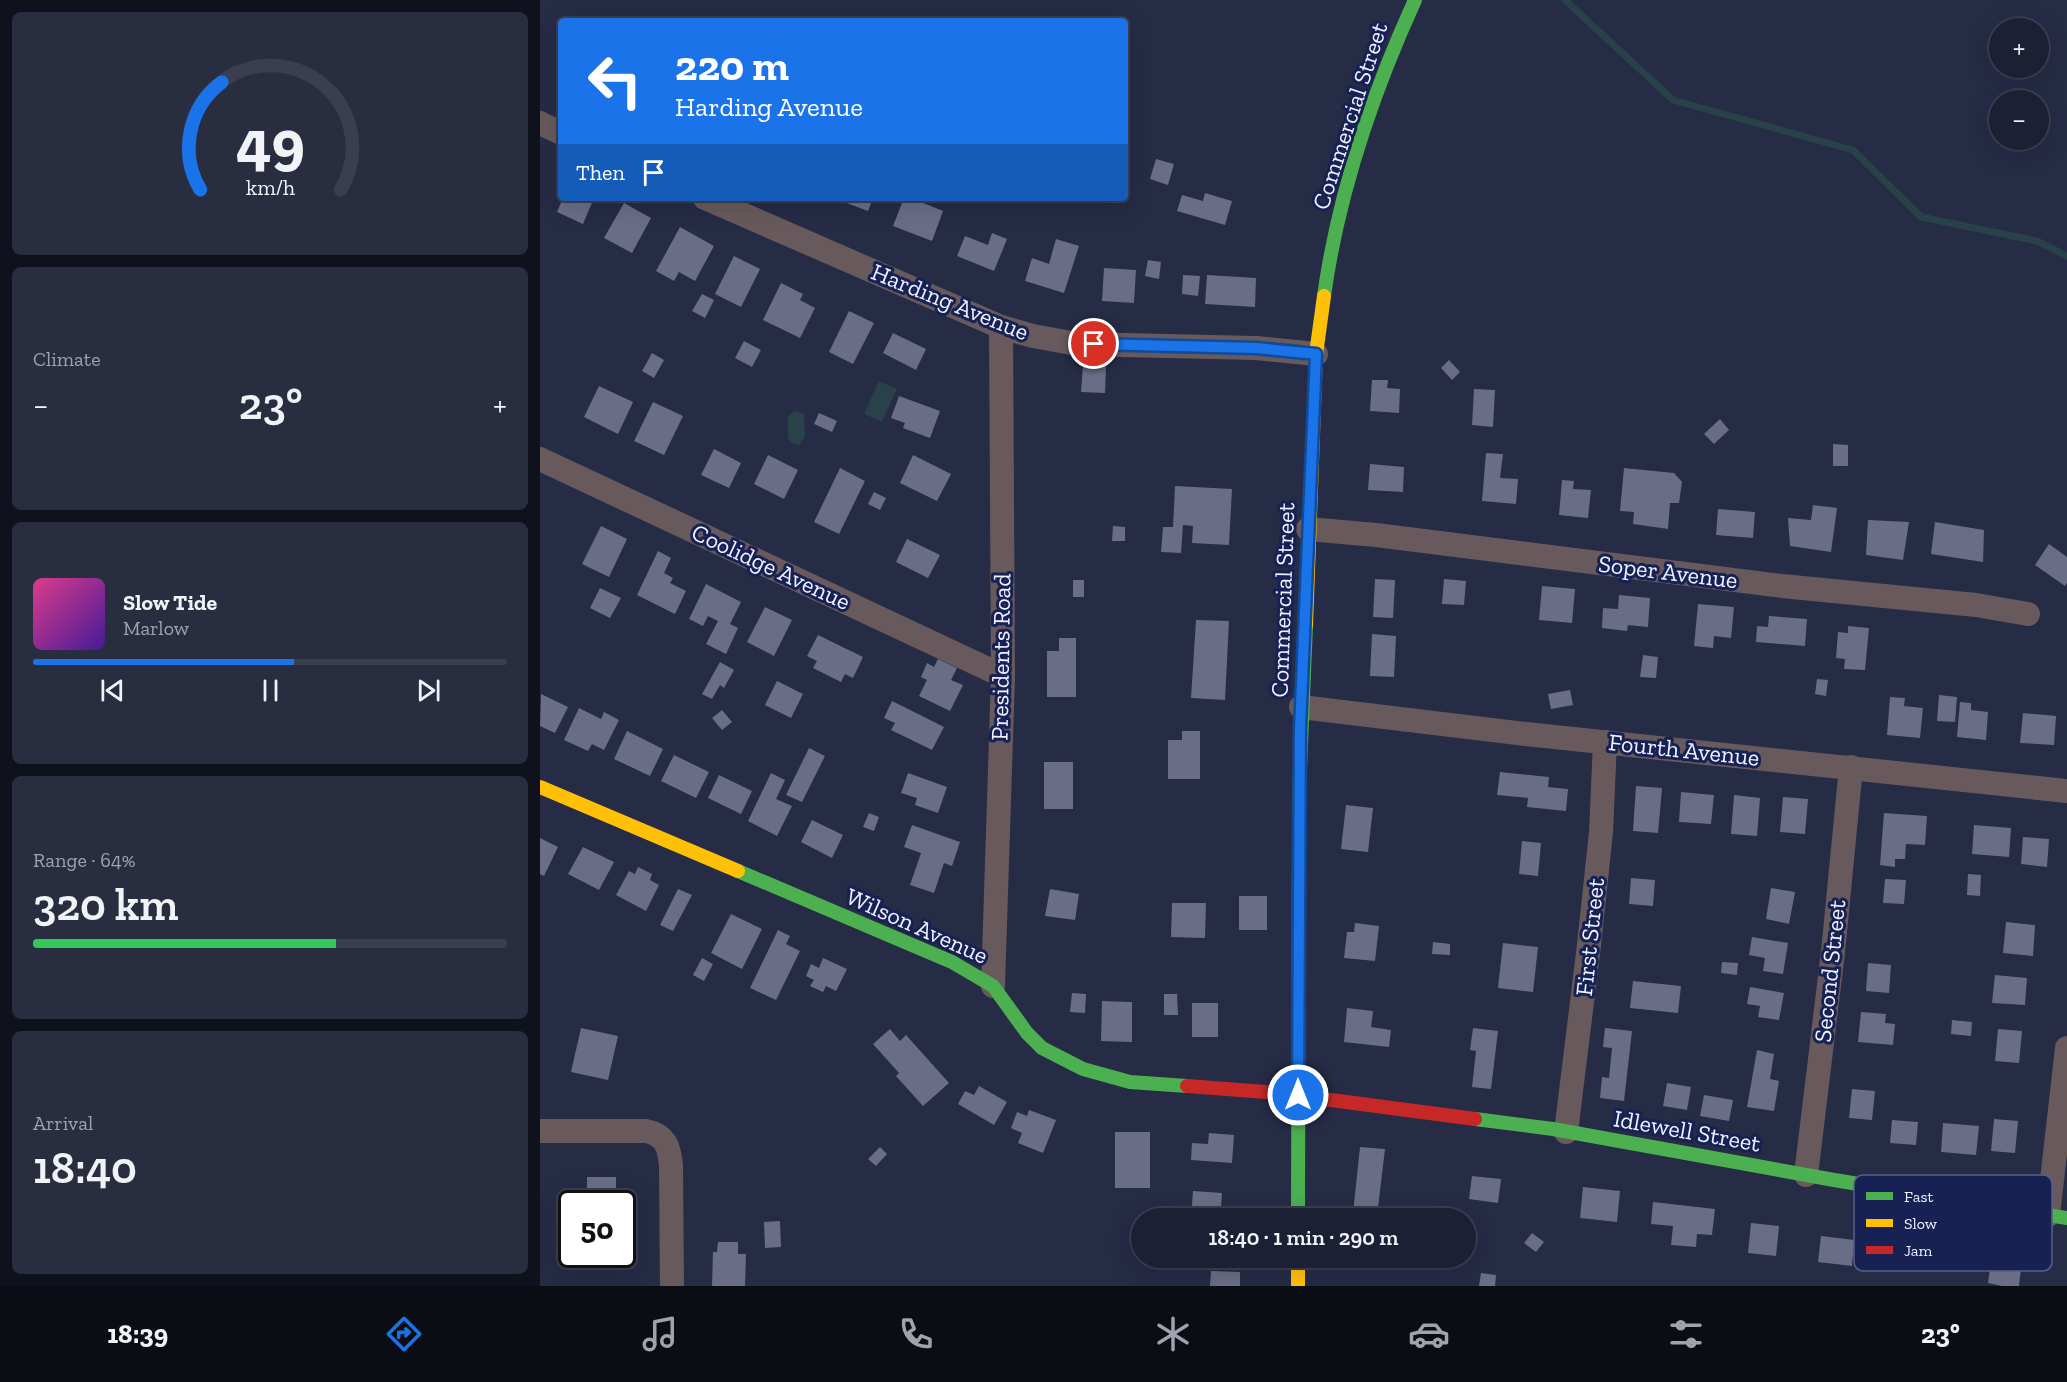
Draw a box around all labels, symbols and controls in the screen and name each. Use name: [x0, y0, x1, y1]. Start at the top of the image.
map controls: [1989, 18, 2049, 150]
button: +: [1989, 18, 2049, 78]
street label: Commercial Street: [1306, 19, 1393, 213]
text: 220 m: [675, 40, 789, 91]
icon: left: [576, 42, 654, 120]
button: −: [1989, 90, 2049, 150]
text: Harding Avenue: [675, 91, 863, 123]
text: 49: [236, 106, 304, 181]
icon: arrive: [637, 156, 670, 189]
text: Then: [576, 159, 625, 186]
text: km/h: [246, 176, 294, 201]
street label: Harding Avenue: [867, 257, 1033, 346]
pin: [1068, 318, 1119, 369]
icon: arrive: [1077, 327, 1110, 360]
text: Climate: [33, 347, 101, 371]
text: 23°: [239, 377, 303, 431]
text: −: [33, 385, 48, 424]
text: +: [493, 385, 507, 424]
street label: Commercial Street: [1265, 502, 1300, 698]
street label: Coolidge Avenue: [687, 517, 855, 616]
street label: Soper Avenue: [1597, 549, 1739, 594]
street label: Presidents Road: [985, 573, 1016, 741]
text: Slow Tide: [123, 589, 217, 616]
text: Marlow: [123, 616, 189, 640]
icon: previous: [96, 674, 129, 707]
icon: pause: [254, 674, 287, 707]
icon: next: [412, 674, 445, 707]
street label: Fourth Avenue: [1607, 727, 1761, 772]
text: Range · 64%: [33, 848, 135, 872]
street label: First Street: [1569, 877, 1610, 997]
text: 320 km: [33, 878, 179, 932]
street label: Wilson Avenue: [842, 881, 993, 970]
street label: Second Street: [1808, 898, 1851, 1044]
position arrow: [1266, 1063, 1330, 1127]
street label: Idlewell Street: [1611, 1103, 1763, 1158]
text: Arrival: [33, 1111, 93, 1135]
text: 18:40: [33, 1141, 137, 1195]
legend: [1854, 1175, 2052, 1271]
text: Fast: [1904, 1187, 1933, 1206]
speed limit sign: 50: [558, 1190, 636, 1268]
text: Slow: [1904, 1214, 1938, 1233]
text: 18:40 · 1 min · 290 m: [1209, 1224, 1398, 1251]
text: Jam: [1904, 1241, 1933, 1260]
icon: directions: [383, 1313, 425, 1355]
icon: music: [639, 1313, 681, 1355]
icon: phone: [895, 1313, 937, 1355]
icon: climate: [1152, 1313, 1194, 1355]
icon: car: [1408, 1313, 1450, 1355]
icon: filters: [1665, 1313, 1707, 1355]
text: 18:39: [107, 1318, 168, 1350]
text: 23°: [1921, 1318, 1960, 1350]

